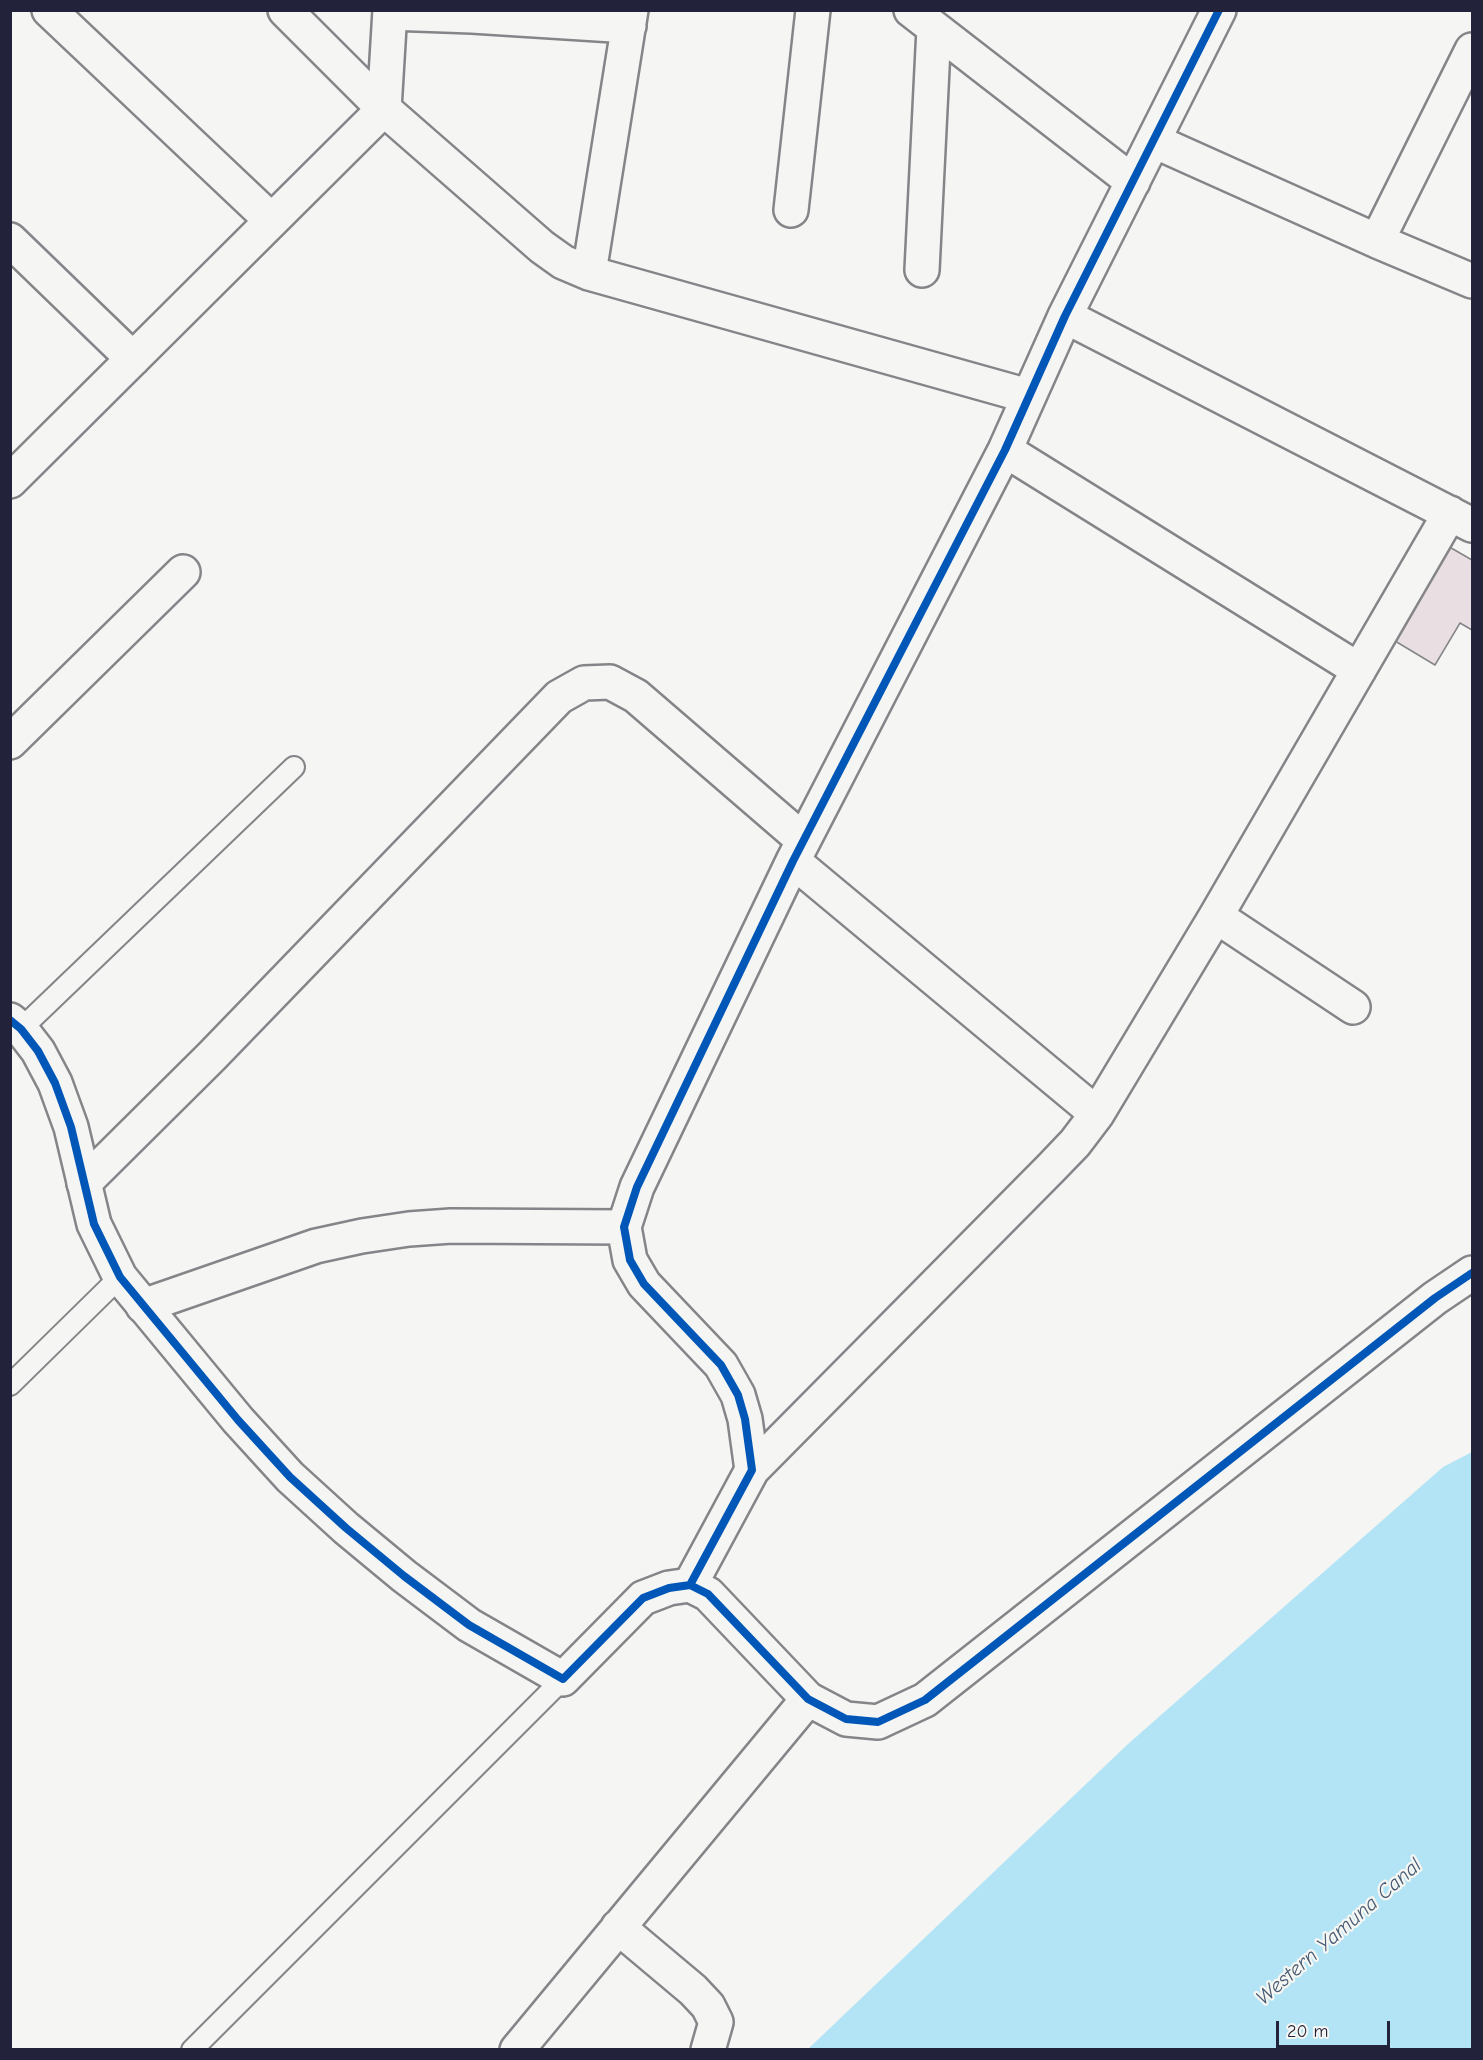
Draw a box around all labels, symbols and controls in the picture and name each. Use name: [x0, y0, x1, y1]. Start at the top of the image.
water label: Western Yamuna Canal: [1251, 1853, 1427, 2011]
scale bar: [1279, 2009, 1393, 2047]
text: 20 m: [1287, 2021, 1328, 2042]

